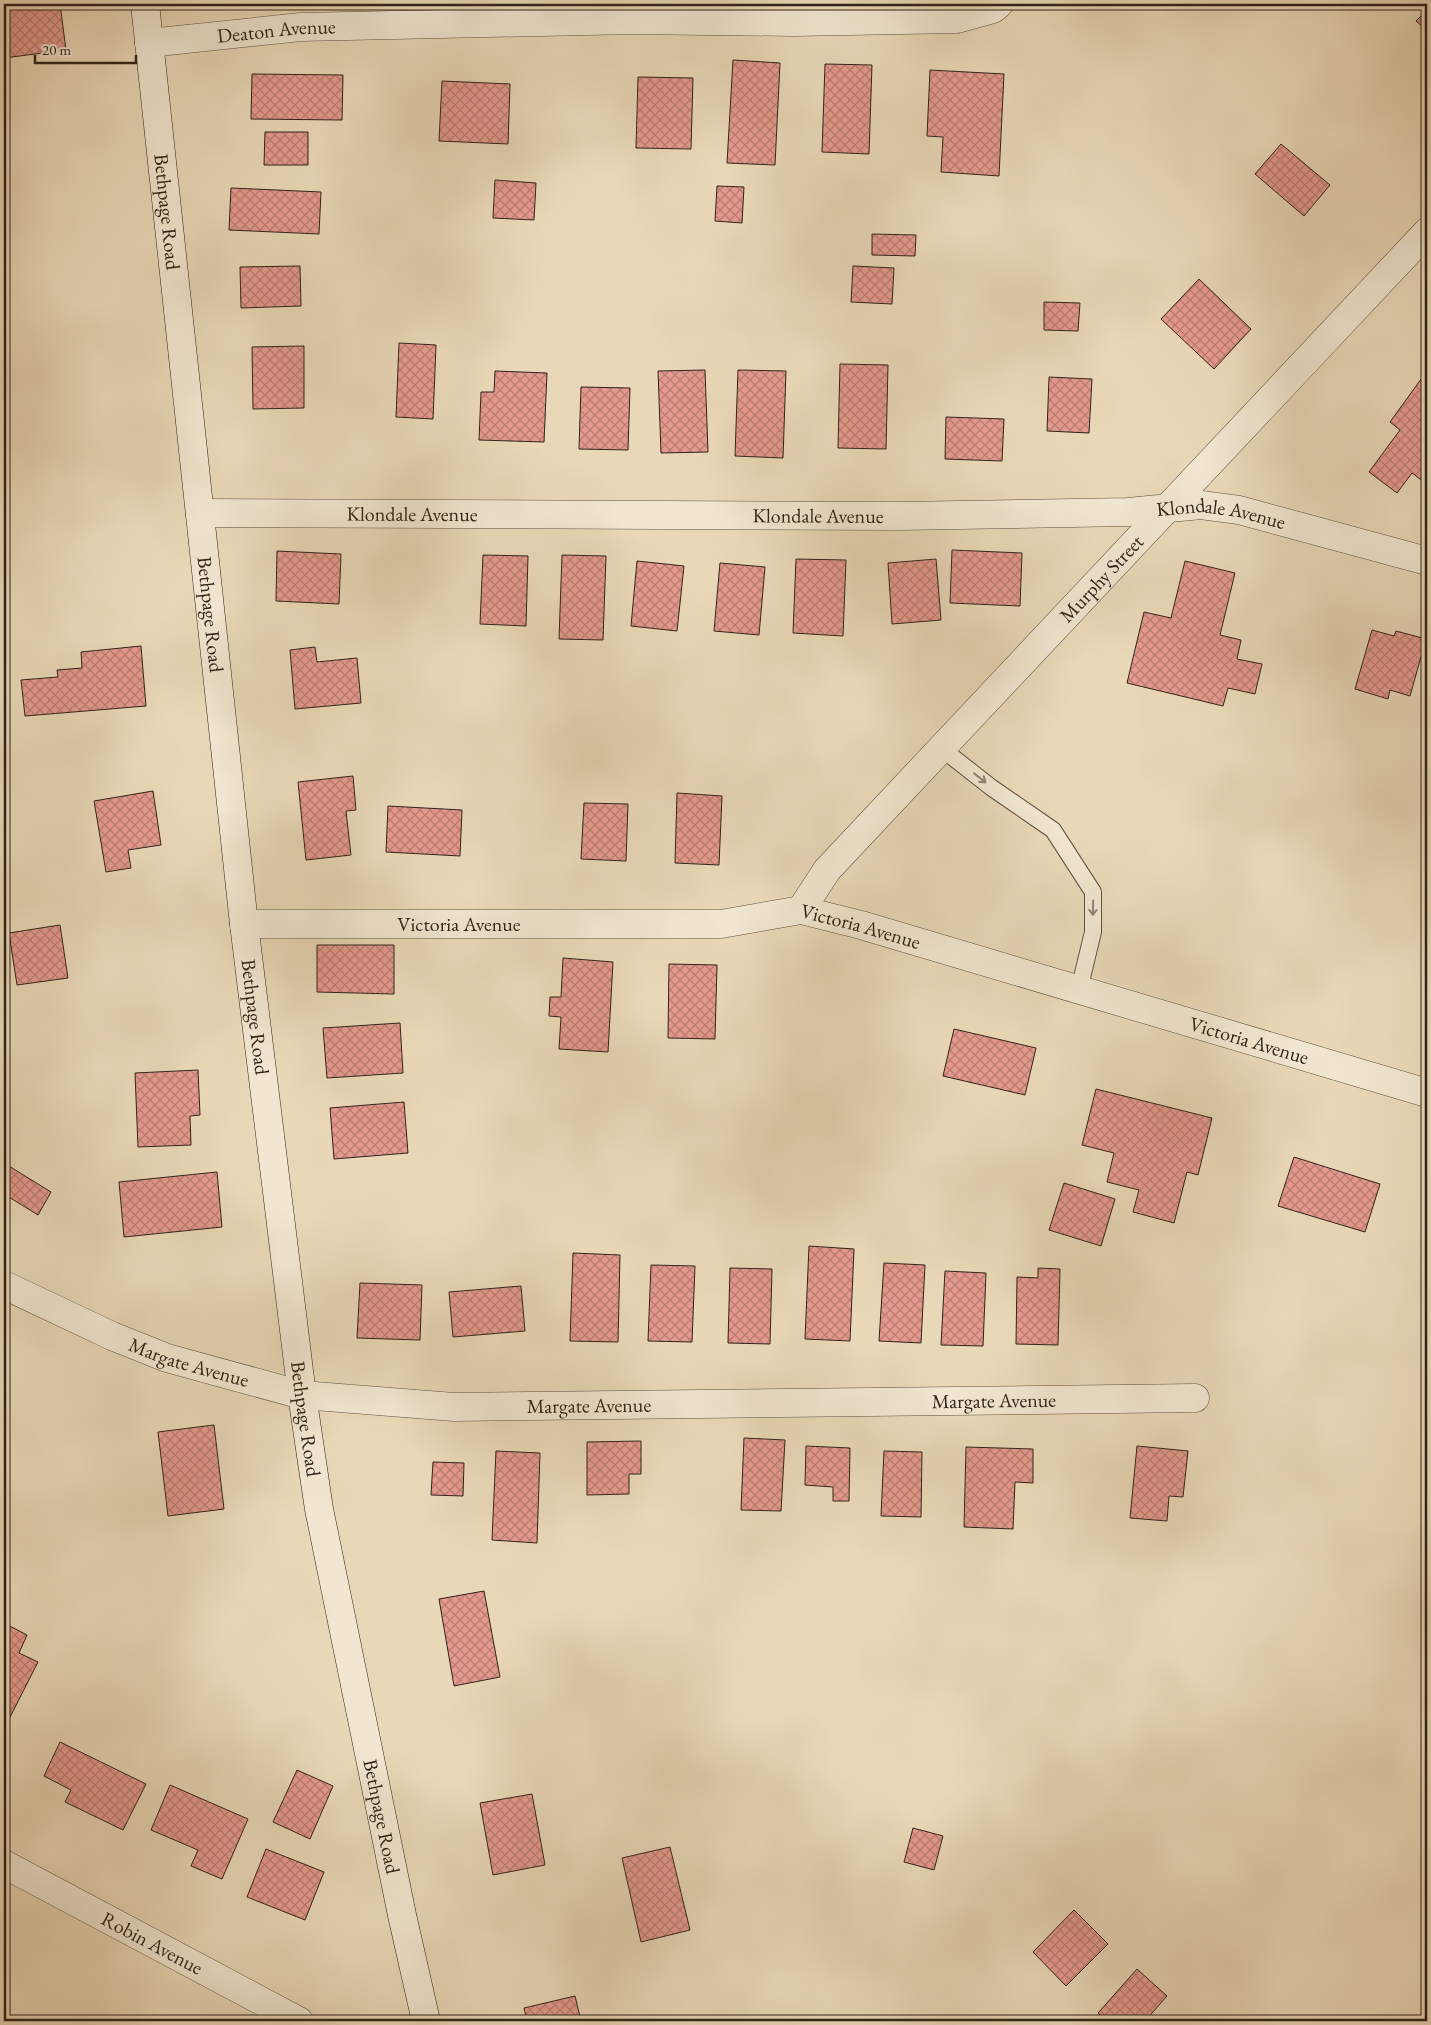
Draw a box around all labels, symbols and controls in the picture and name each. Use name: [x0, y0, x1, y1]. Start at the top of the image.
street label: Deaton Avenue: [216, 13, 336, 49]
scale bar: [35, 32, 136, 64]
text: 20 m: [42, 40, 71, 59]
street label: Bethpage Road: [148, 152, 187, 272]
street label: Klondale Avenue: [1155, 492, 1289, 535]
street label: Klondale Avenue: [346, 501, 478, 527]
street label: Klondale Avenue: [752, 502, 884, 529]
street label: Murphy Street: [1054, 528, 1149, 628]
street label: Bethpage Road: [192, 555, 230, 675]
one-way arrow: [973, 773, 987, 783]
street label: Victoria Avenue: [798, 897, 924, 955]
one-way arrow: [1088, 900, 1098, 916]
street label: Victoria Avenue: [397, 911, 521, 937]
street label: Bethpage Road: [235, 958, 276, 1077]
street label: Victoria Avenue: [1186, 1010, 1312, 1070]
street label: Margate Avenue: [125, 1331, 252, 1393]
street label: Bethpage Road: [285, 1360, 327, 1479]
street label: Margate Avenue: [931, 1387, 1056, 1414]
street label: Margate Avenue: [526, 1392, 651, 1419]
street label: Bethpage Road: [357, 1757, 406, 1877]
street label: Robin Avenue: [97, 1905, 208, 1981]

